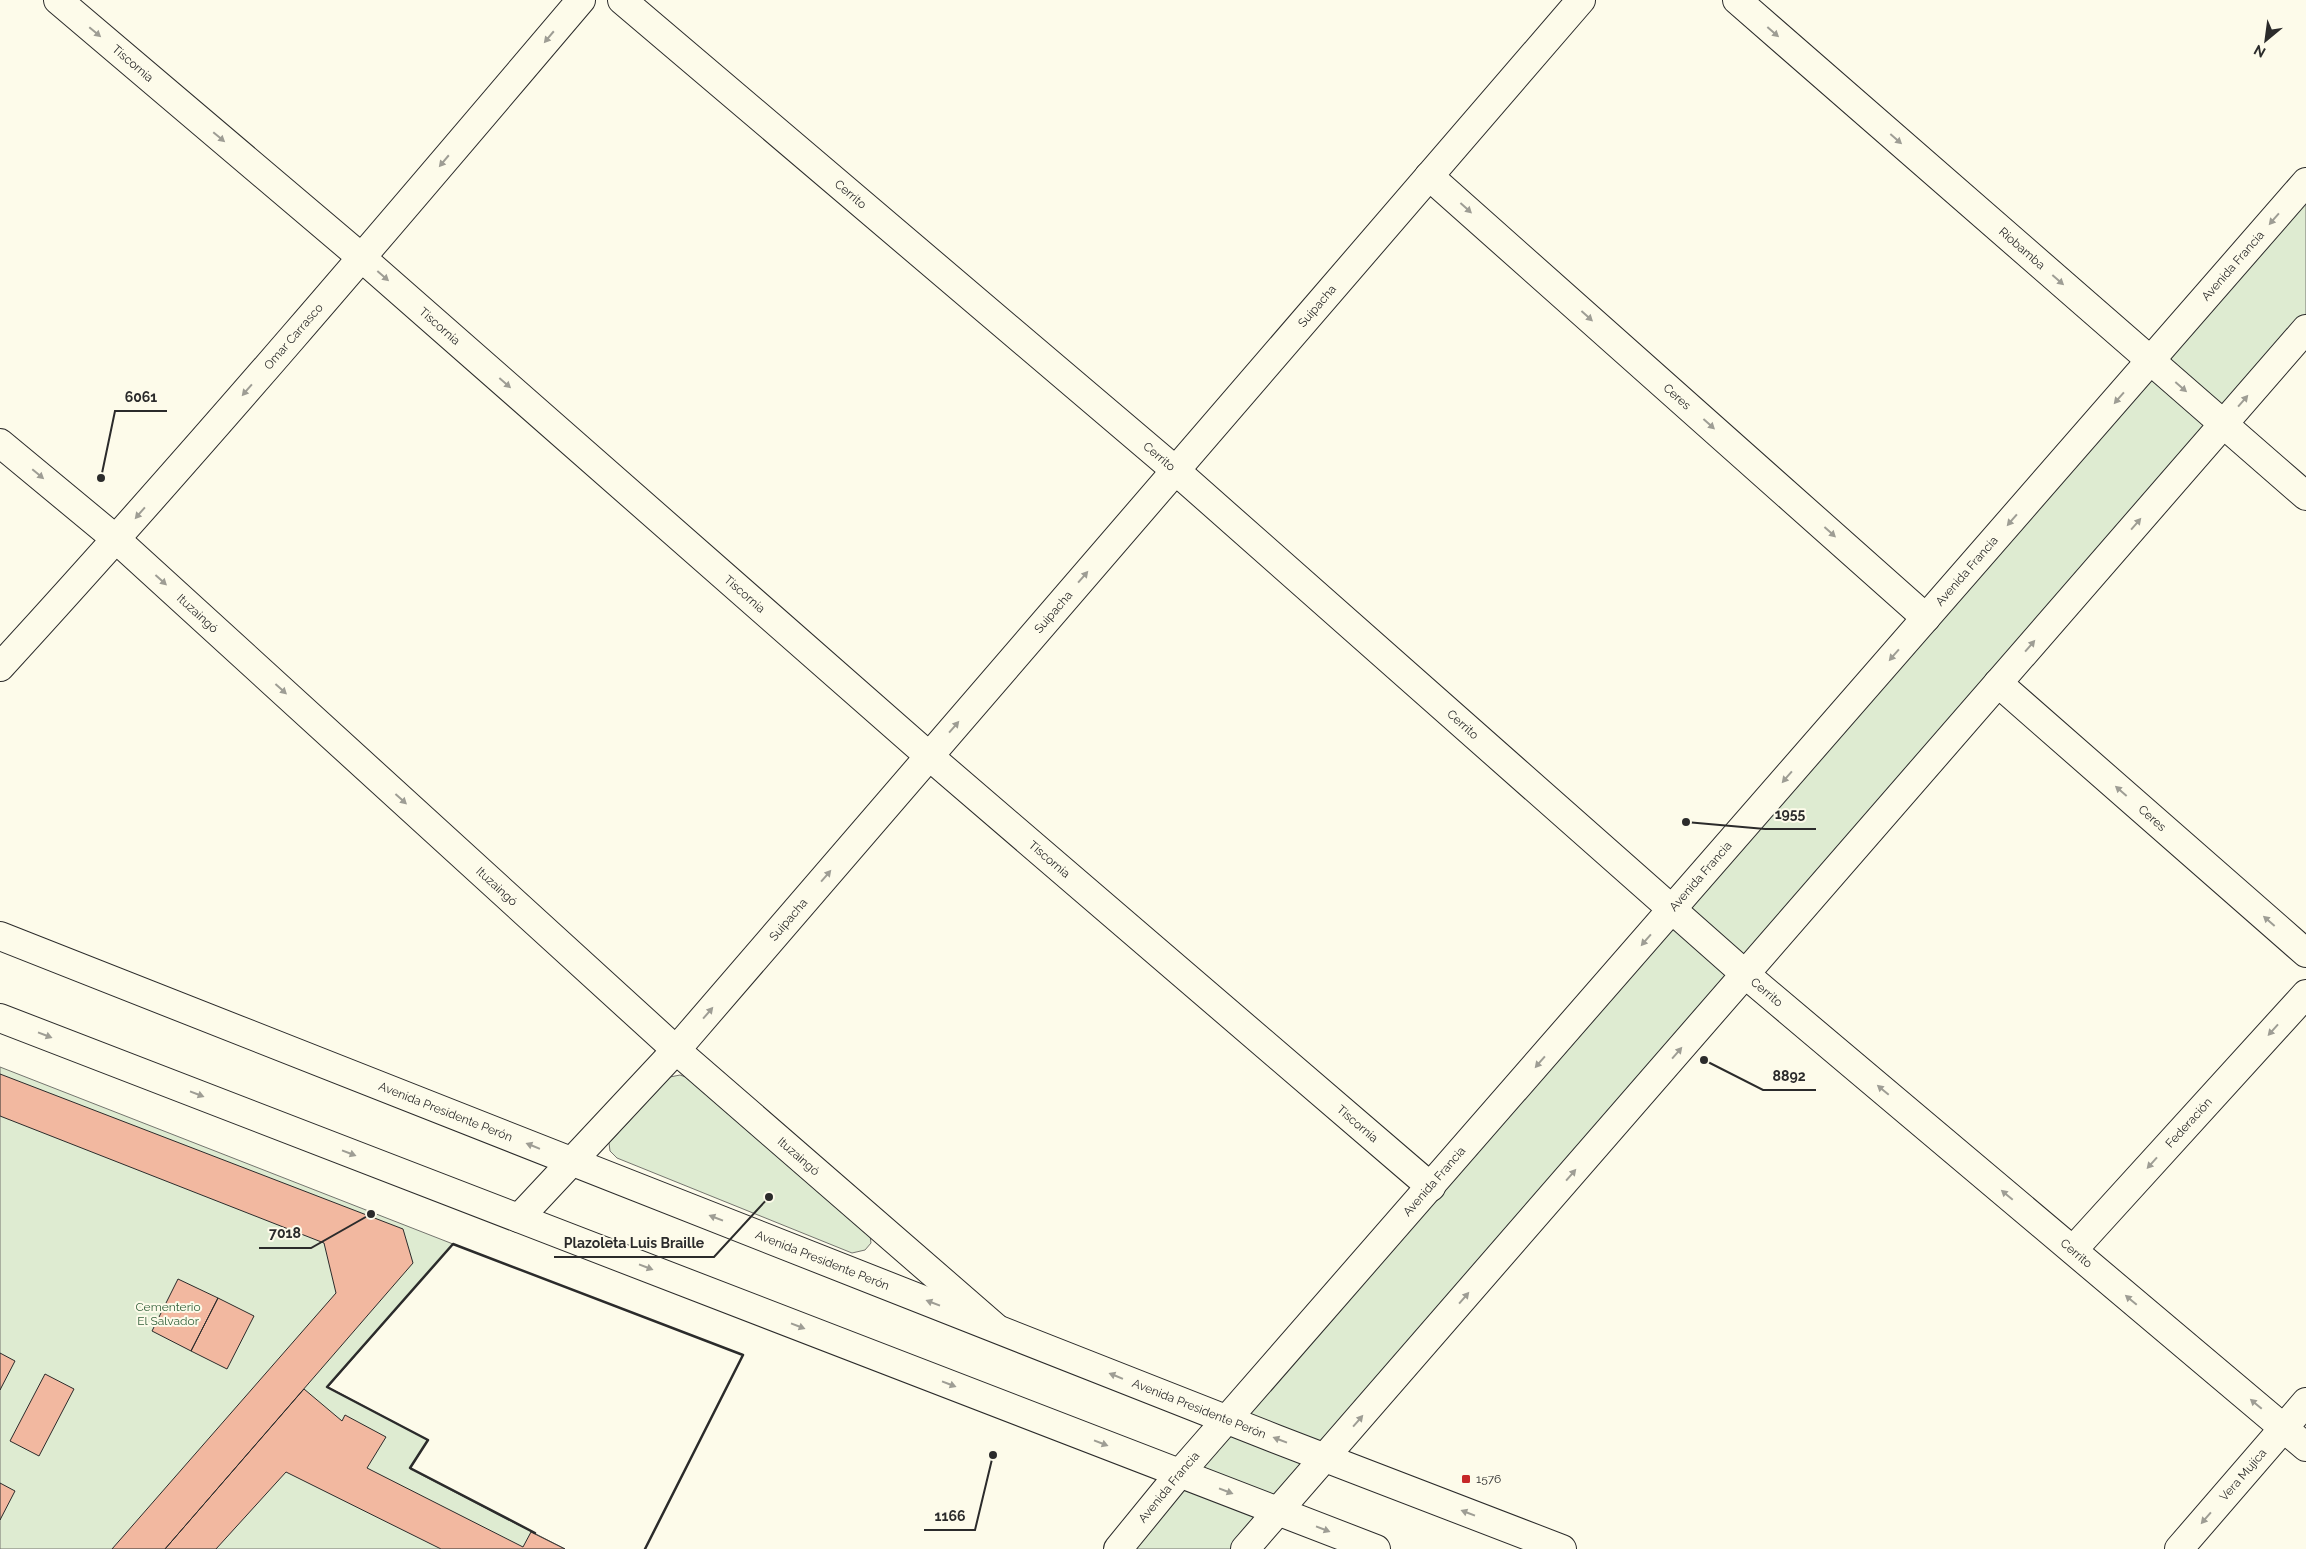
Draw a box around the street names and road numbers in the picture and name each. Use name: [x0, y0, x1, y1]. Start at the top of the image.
street label: Tiscornia: [109, 42, 156, 85]
street label: Cerrito: [832, 177, 869, 212]
street label: Riobamba: [1996, 225, 2048, 272]
street label: Avenida Francia: [2199, 228, 2267, 303]
street label: Suipacha: [1295, 282, 1339, 330]
street label: Omar Carrasco: [261, 301, 326, 372]
street label: Tiscornia: [416, 304, 463, 348]
street label: Ceres: [1660, 381, 1694, 413]
street label: Cerrito: [1140, 439, 1178, 474]
street label: Avenida Francia: [1933, 533, 2001, 609]
street label: Tiscornia: [721, 572, 768, 616]
street label: Suipacha: [1031, 588, 1075, 636]
street label: Ituzaingó: [174, 591, 221, 636]
street label: Cerrito: [1444, 707, 1482, 742]
street label: Ceres: [2135, 802, 2169, 834]
street label: Tiscornia: [1026, 838, 1073, 881]
street label: Avenida Francia: [1666, 839, 1735, 914]
street label: Ituzaingó: [473, 864, 520, 909]
street label: Suipacha: [766, 896, 810, 944]
street label: Cerrito: [1748, 975, 1786, 1010]
street label: Avenida Presidente Perón: [377, 1079, 515, 1144]
street label: Federación: [2163, 1095, 2215, 1151]
street label: Tiscornia: [1334, 1102, 1381, 1145]
street label: Ituzaingó: [775, 1135, 822, 1178]
street label: Avenida Francia: [1400, 1144, 1468, 1219]
street label: Avenida Presidente Perón: [753, 1228, 891, 1293]
street label: Cerrito: [2058, 1236, 2095, 1271]
street label: Avenida Presidente Perón: [1130, 1376, 1268, 1441]
street label: Vera Mujíca: [2217, 1446, 2269, 1504]
street label: Avenida Francia: [1135, 1449, 1202, 1525]

